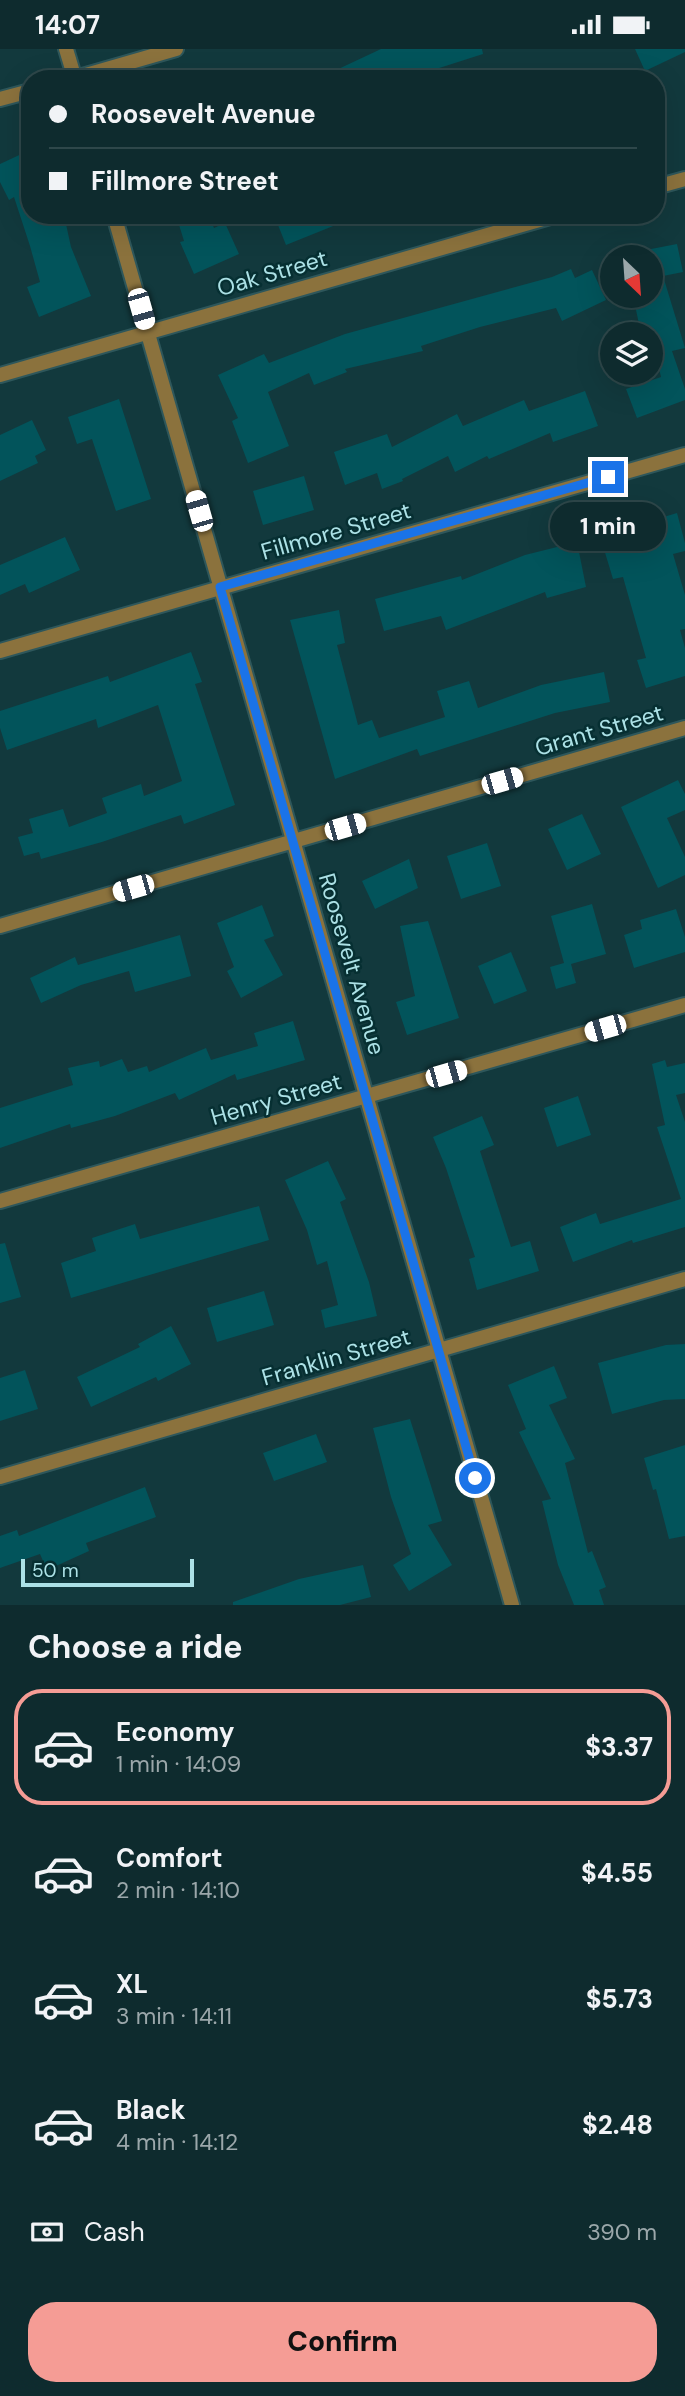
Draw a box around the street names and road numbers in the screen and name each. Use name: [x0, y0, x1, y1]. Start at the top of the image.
street label: Oak Street: [213, 243, 331, 303]
street label: Fillmore Street: [258, 495, 414, 567]
street label: Grant Street: [531, 697, 667, 763]
street label: Roosevelt Avenue: [312, 870, 392, 1058]
street label: Henry Street: [207, 1066, 345, 1132]
street label: Franklin Street: [258, 1321, 414, 1393]

